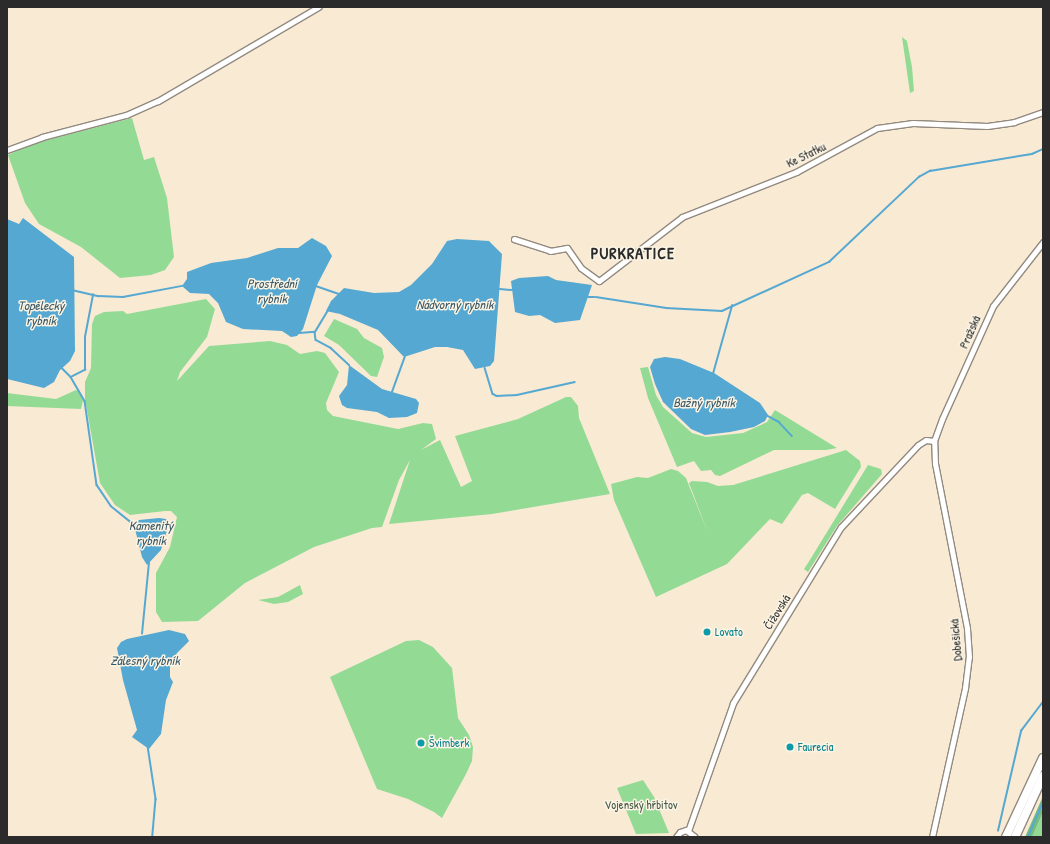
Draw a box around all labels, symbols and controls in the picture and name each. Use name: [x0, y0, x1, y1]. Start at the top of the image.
street label: Ke Statku: [784, 139, 828, 171]
district label: PURKRATICE: [591, 243, 675, 263]
water label: Prostřední rybník: [247, 276, 297, 307]
water label: Nádvorný rybník: [417, 296, 493, 312]
water label: Topělecký rybník: [18, 298, 64, 329]
street label: Pražská: [956, 313, 984, 351]
water label: Bažný rybník: [673, 394, 735, 410]
water label: Kamenitý rybník: [129, 518, 173, 549]
street label: Čížovská: [761, 592, 793, 632]
street label: Dobešická: [947, 619, 965, 661]
place label: Lovato: [715, 625, 743, 639]
marker: Lovato: [702, 627, 712, 637]
water label: Zálesný rybník: [110, 652, 180, 668]
place label: Švimberk: [429, 736, 469, 750]
marker: Švimberk: [416, 738, 426, 748]
place label: Faurecia: [798, 740, 833, 754]
marker: Faurecia: [785, 742, 795, 752]
park label: Vojenský hřbitov: [604, 798, 678, 812]

